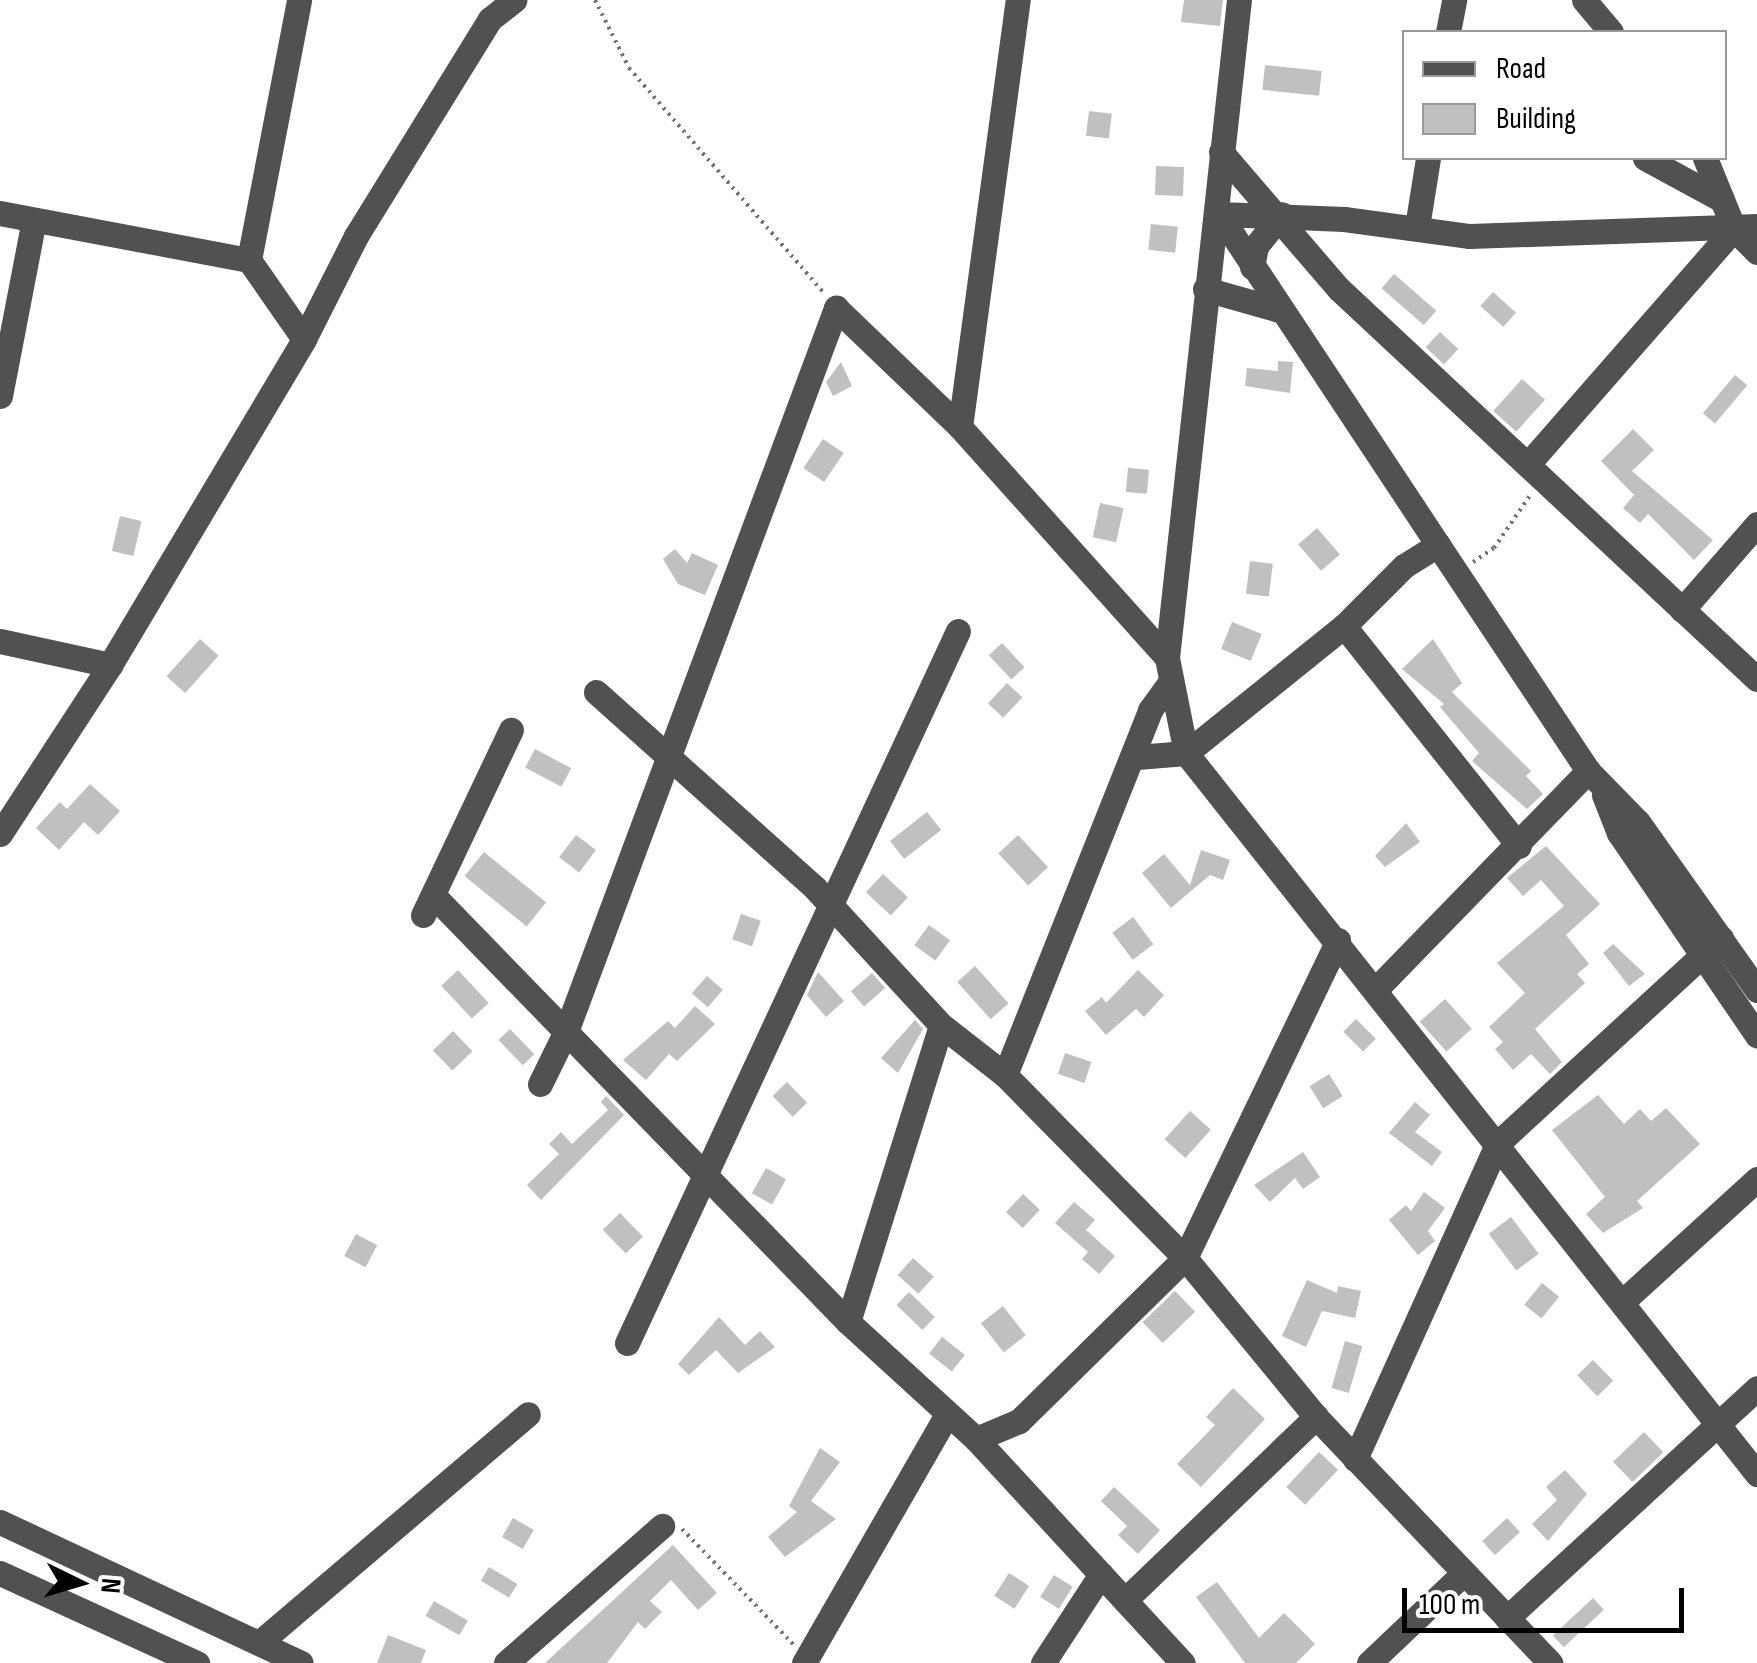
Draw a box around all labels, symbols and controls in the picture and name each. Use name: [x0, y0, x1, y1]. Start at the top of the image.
legend: [1402, 30, 1727, 160]
text: Road: [1496, 51, 1546, 87]
text: Building: [1496, 101, 1576, 137]
north arrow: [30, 1533, 130, 1633]
scale bar: [1407, 1568, 1690, 1630]
text: N: [93, 1577, 127, 1595]
text: 100 m: [1419, 1587, 1480, 1623]

